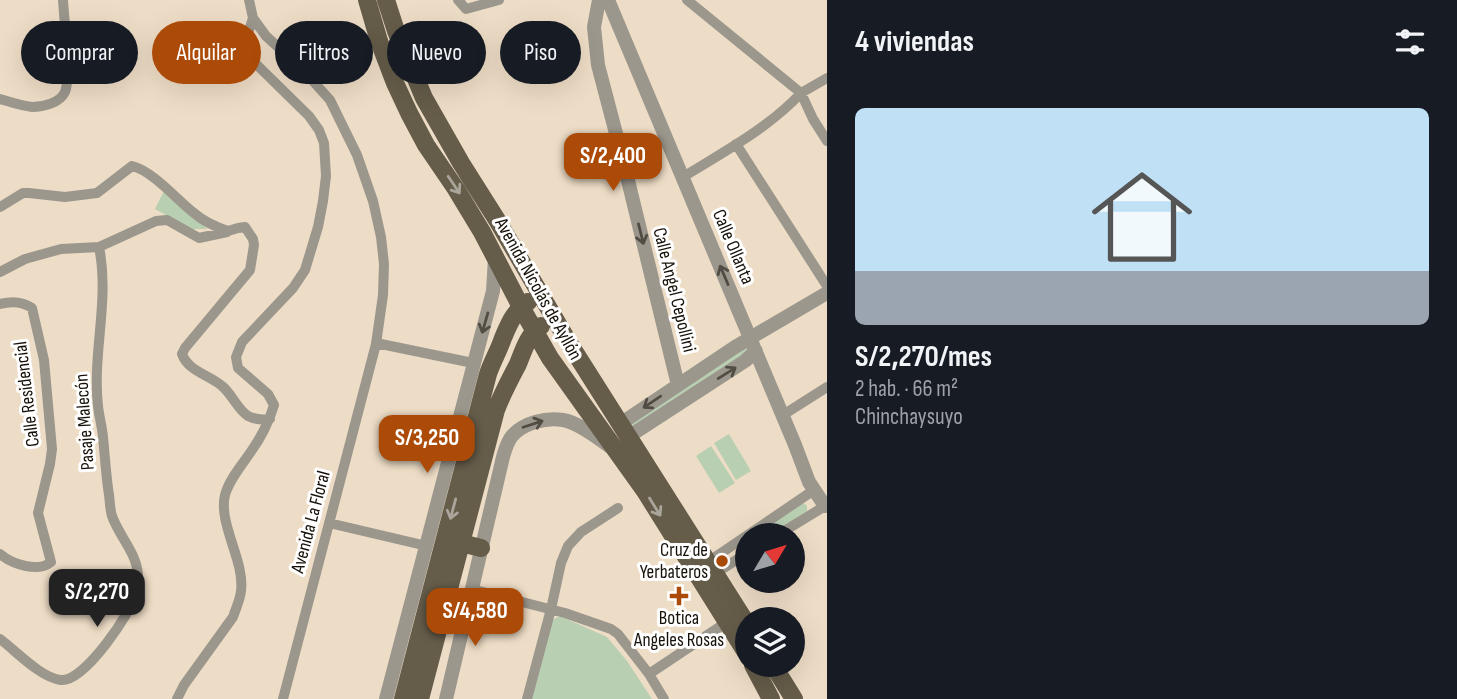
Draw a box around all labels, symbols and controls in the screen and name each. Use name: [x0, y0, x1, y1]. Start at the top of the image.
chip: Comprar: [21, 21, 138, 84]
chip: Alquilar: [152, 21, 261, 84]
chip: Filtros: [275, 21, 373, 84]
chip: Nuevo: [387, 21, 486, 84]
chip: Piso: [500, 21, 581, 84]
icon: filters: [1391, 23, 1429, 61]
text: 4 viviendas: [855, 24, 974, 60]
pin: S/2,400: [548, 134, 678, 193]
text: S/2,400: [580, 142, 646, 170]
icon: home: [1079, 154, 1205, 280]
one-way arrow: [447, 175, 461, 195]
street label: Calle Ollanta: [707, 206, 759, 288]
street label: Avenida Nicolás de Ayllón: [489, 213, 587, 364]
one-way arrow: [635, 222, 648, 245]
street label: Calle Angel Cepollini: [647, 225, 701, 355]
one-way arrow: [716, 265, 729, 286]
one-way arrow: [477, 312, 490, 334]
text: S/2,270/mes: [855, 339, 992, 375]
street label: Calle Residencial: [9, 340, 45, 448]
one-way arrow: [716, 366, 736, 380]
street label: Pasaje Malecón: [70, 373, 100, 471]
text: 2 hab. · 66 m²: [855, 375, 958, 403]
one-way arrow: [643, 395, 662, 409]
text: Chinchaysuyo: [855, 403, 963, 431]
pin: S/3,250: [362, 416, 492, 475]
one-way arrow: [522, 417, 544, 429]
text: S/3,250: [395, 424, 459, 452]
street label: Avenida La Floral: [286, 468, 336, 576]
one-way arrow: [446, 497, 459, 520]
one-way arrow: [647, 497, 662, 516]
north arrow: [735, 523, 805, 593]
map controls: [735, 523, 805, 677]
place label: Cruz de Yerbateros: [640, 539, 708, 584]
marker: Cruz de Yerbateros: [714, 553, 730, 569]
pin: S/2,270: [32, 570, 162, 629]
text: S/2,270: [65, 578, 129, 606]
pin: S/4,580: [410, 588, 540, 648]
marker: Botica Angeles Rosas: [671, 588, 687, 604]
text: S/4,580: [442, 597, 508, 625]
place label: Botica Angeles Rosas: [633, 607, 724, 652]
button: layers: [735, 607, 805, 677]

